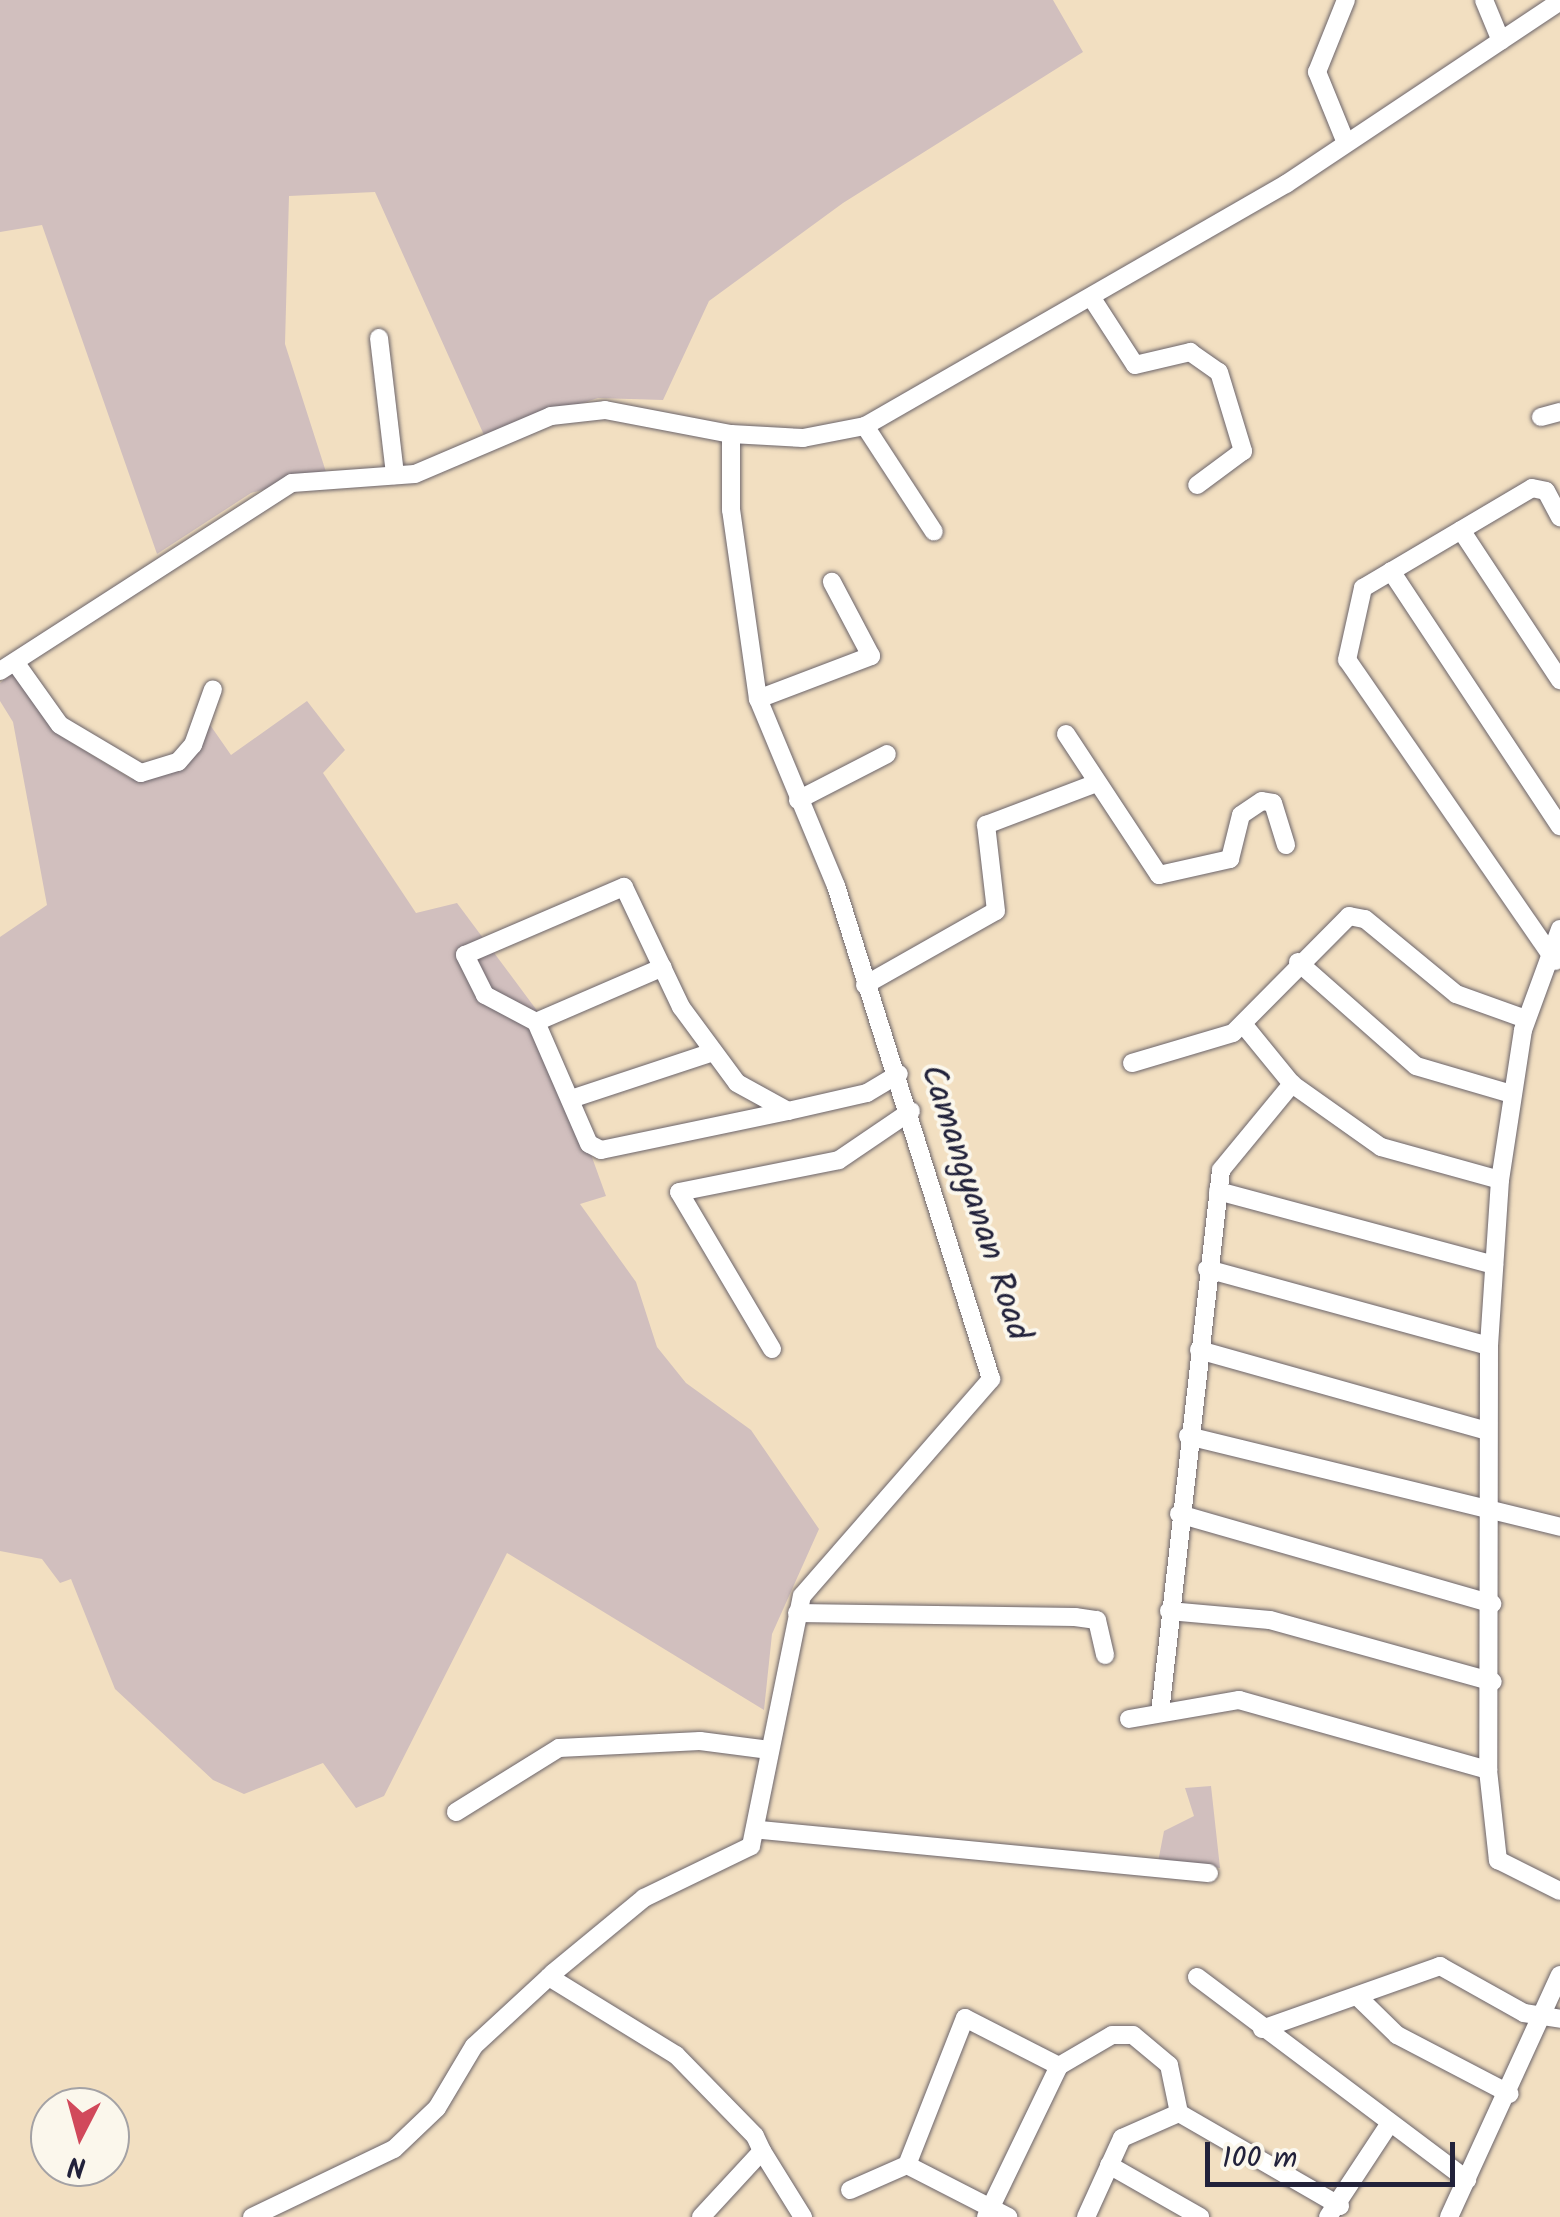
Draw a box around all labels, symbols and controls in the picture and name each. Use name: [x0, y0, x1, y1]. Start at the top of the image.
street label: Camangyanan Road: [910, 1060, 1038, 1346]
north arrow: [30, 2087, 130, 2187]
scale bar: [1210, 2122, 1460, 2184]
text: 100 m: [1222, 2135, 1297, 2183]
text: N: [66, 2142, 88, 2189]

